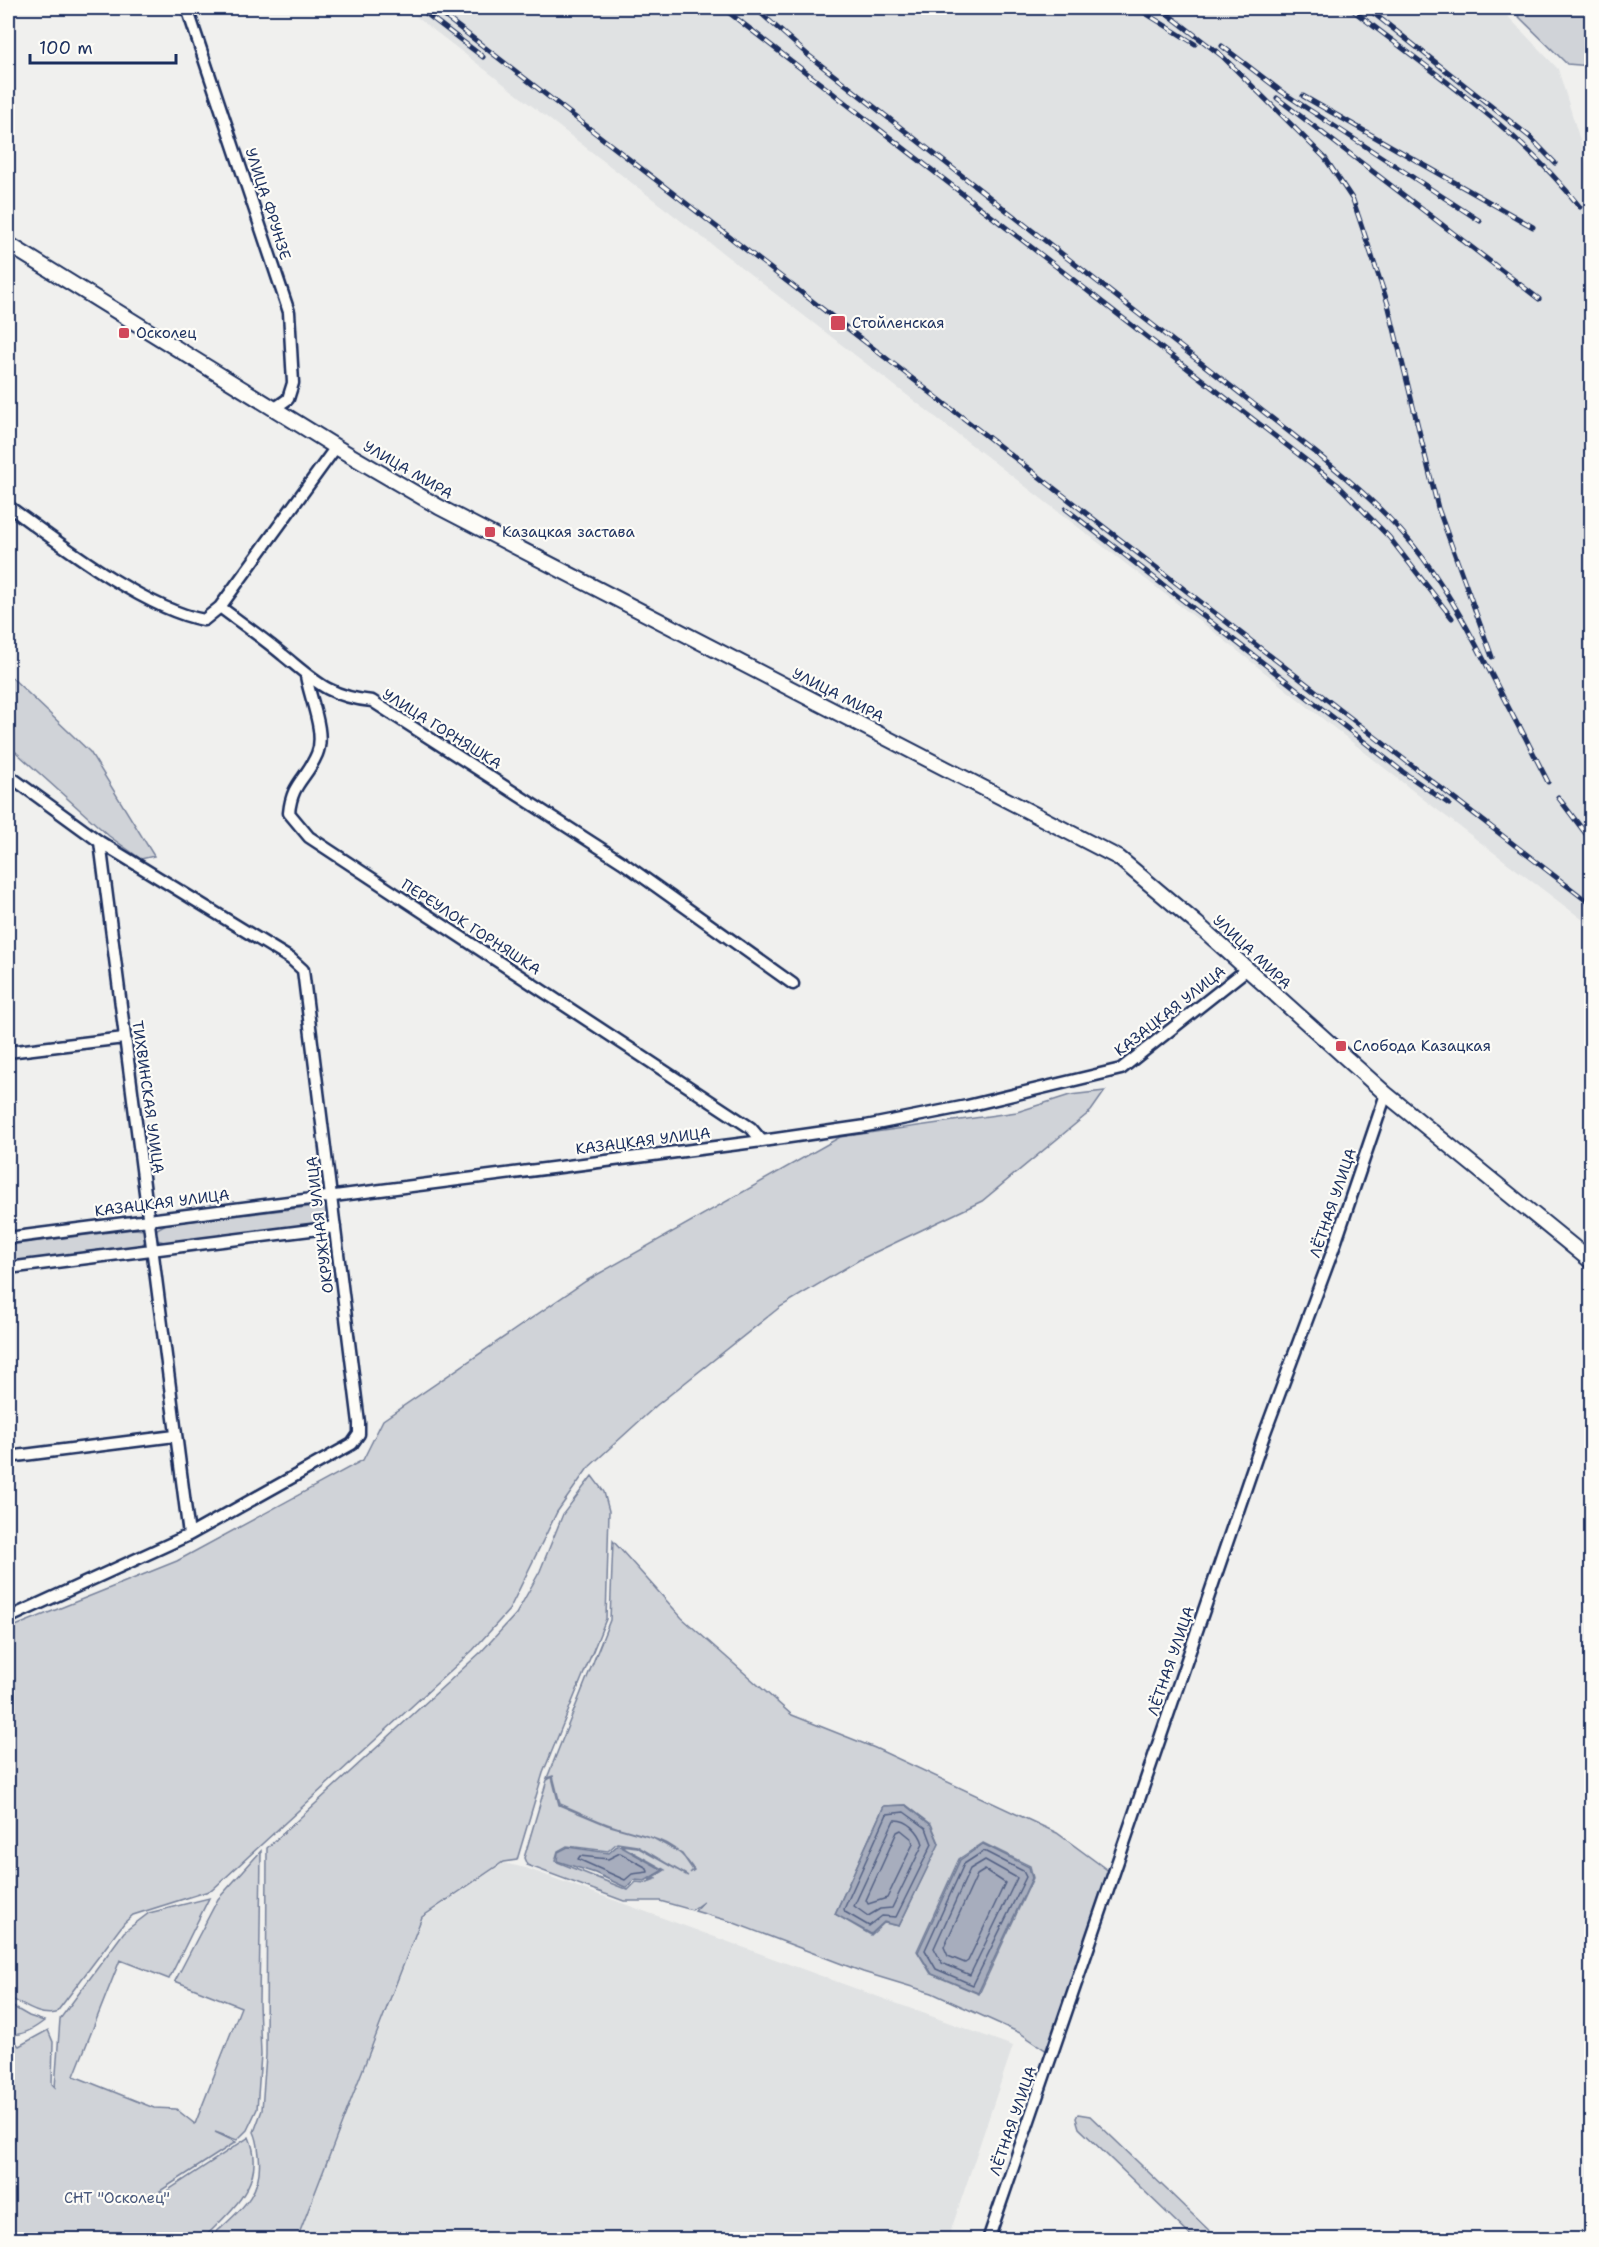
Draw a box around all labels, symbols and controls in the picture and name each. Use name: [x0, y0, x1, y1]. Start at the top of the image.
scale bar: [30, 27, 176, 65]
text: 100 m: [39, 36, 93, 60]
street label: УЛИЦА ФРУНЗЕ: [240, 145, 296, 263]
place label: Стойленская: [852, 313, 945, 333]
marker: Стойленская: [829, 314, 847, 332]
place label: Осколец: [136, 323, 197, 343]
marker: Осколец: [117, 326, 131, 340]
street label: УЛИЦА МИРА: [360, 436, 457, 504]
place label: Казацкая застава: [502, 522, 635, 542]
marker: Казацкая застава: [483, 525, 497, 539]
street label: УЛИЦА МИРА: [789, 663, 887, 727]
street label: УЛИЦА ГОРНЯШКА: [379, 684, 505, 774]
street label: ПЕРЕУЛОК ГОРНЯШКА: [398, 874, 545, 980]
street label: УЛИЦА МИРА: [1209, 910, 1296, 994]
street label: КАЗАЦКАЯ УЛИЦА: [1110, 961, 1230, 1061]
street label: ТИХВИНСКАЯ УЛИЦА: [127, 1019, 169, 1175]
place label: Слобода Казацкая: [1353, 1036, 1491, 1056]
marker: Слобода Казацкая: [1334, 1039, 1348, 1053]
street label: КАЗАЦКАЯ УЛИЦА: [574, 1123, 712, 1159]
street label: ЛЁТНАЯ УЛИЦА: [1305, 1145, 1361, 1260]
street label: ОКРУЖНАЯ УЛИЦА: [302, 1155, 338, 1295]
street label: КАЗАЦКАЯ УЛИЦА: [93, 1185, 231, 1221]
street label: ЛЁТНАЯ УЛИЦА: [1143, 1603, 1199, 1718]
street label: ЛЁТНАЯ УЛИЦА: [985, 2063, 1041, 2178]
park label: СНТ "Осколец": [64, 2188, 170, 2208]

